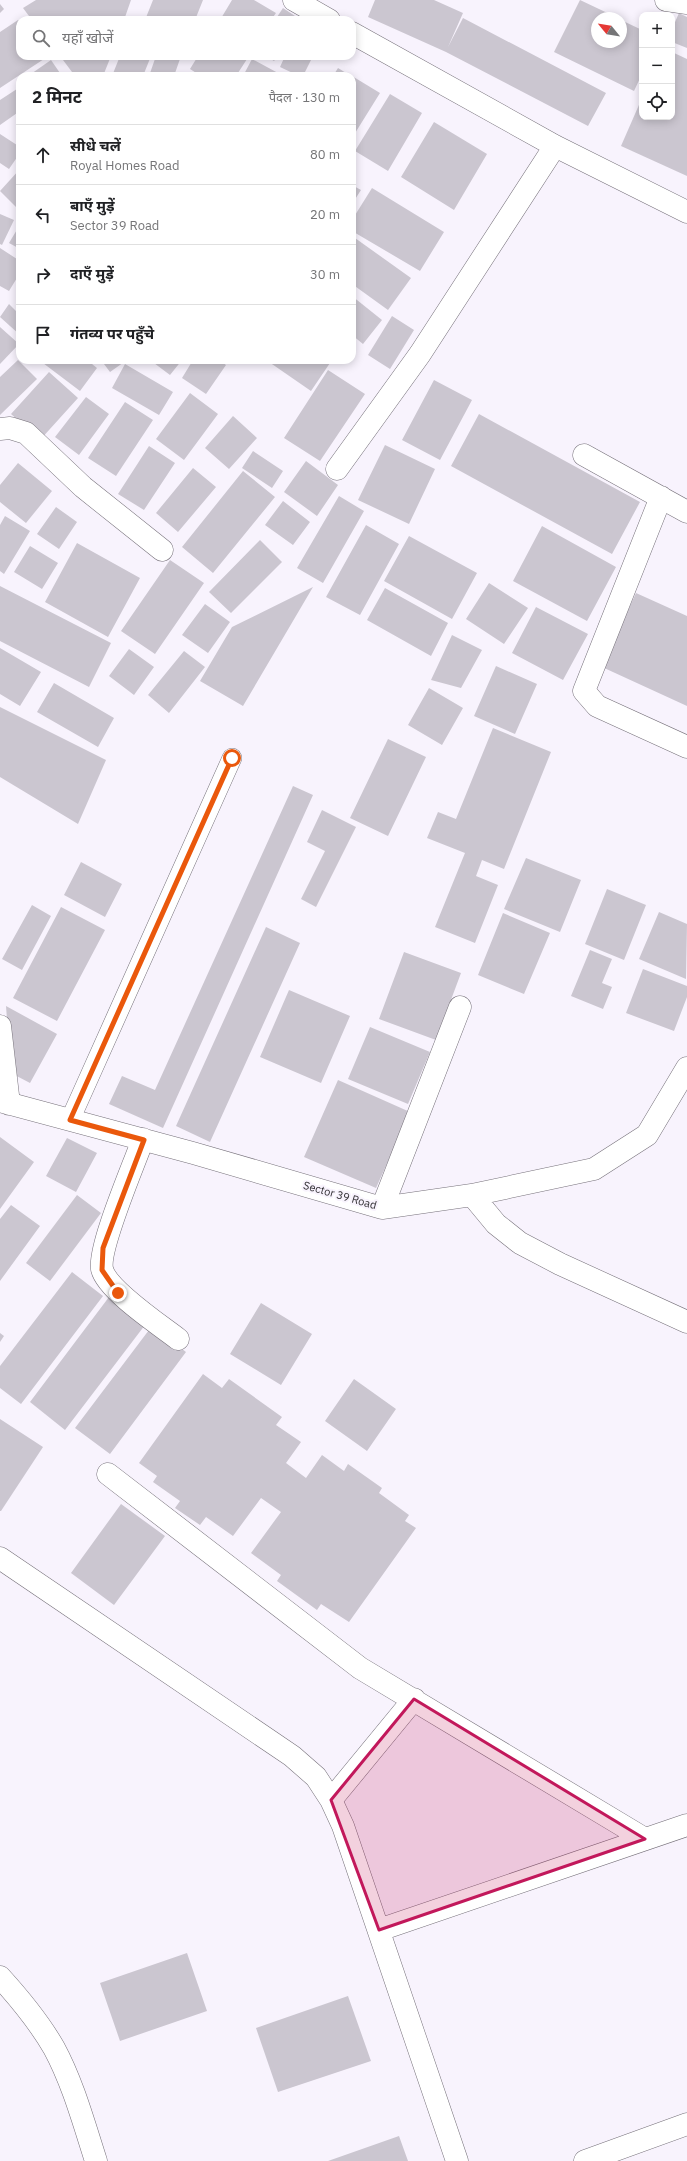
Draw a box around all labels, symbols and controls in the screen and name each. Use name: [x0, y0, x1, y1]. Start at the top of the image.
north arrow: [591, 12, 627, 48]
map controls: [639, 12, 675, 120]
button: +: [639, 12, 675, 48]
search box: [16, 16, 356, 60]
icon: search: [30, 27, 52, 49]
text: यहाँ खोजें: [62, 28, 113, 47]
button: −: [639, 48, 675, 84]
button: locate: [639, 84, 675, 120]
text: 2 मिनट: [32, 86, 82, 108]
text: पैदल · 130 m: [269, 89, 340, 106]
text: सीधे चलें: [70, 136, 121, 155]
icon: ahead: [32, 144, 54, 166]
text: 80 m: [310, 146, 340, 163]
text: Royal Homes Road: [70, 157, 179, 174]
text: बाएँ मुड़ें: [70, 196, 115, 215]
icon: left: [32, 204, 54, 226]
text: 20 m: [310, 206, 340, 223]
text: Sector 39 Road: [70, 217, 159, 234]
icon: right: [32, 264, 54, 286]
text: दाएँ मुड़ें: [70, 264, 114, 283]
text: 30 m: [310, 266, 340, 283]
icon: arrive: [32, 324, 54, 346]
text: गंतव्य पर पहुँचे: [70, 324, 154, 343]
route start: [223, 749, 241, 767]
street label: Sector 39 Road: [302, 1178, 378, 1212]
route end: [109, 1284, 127, 1302]

